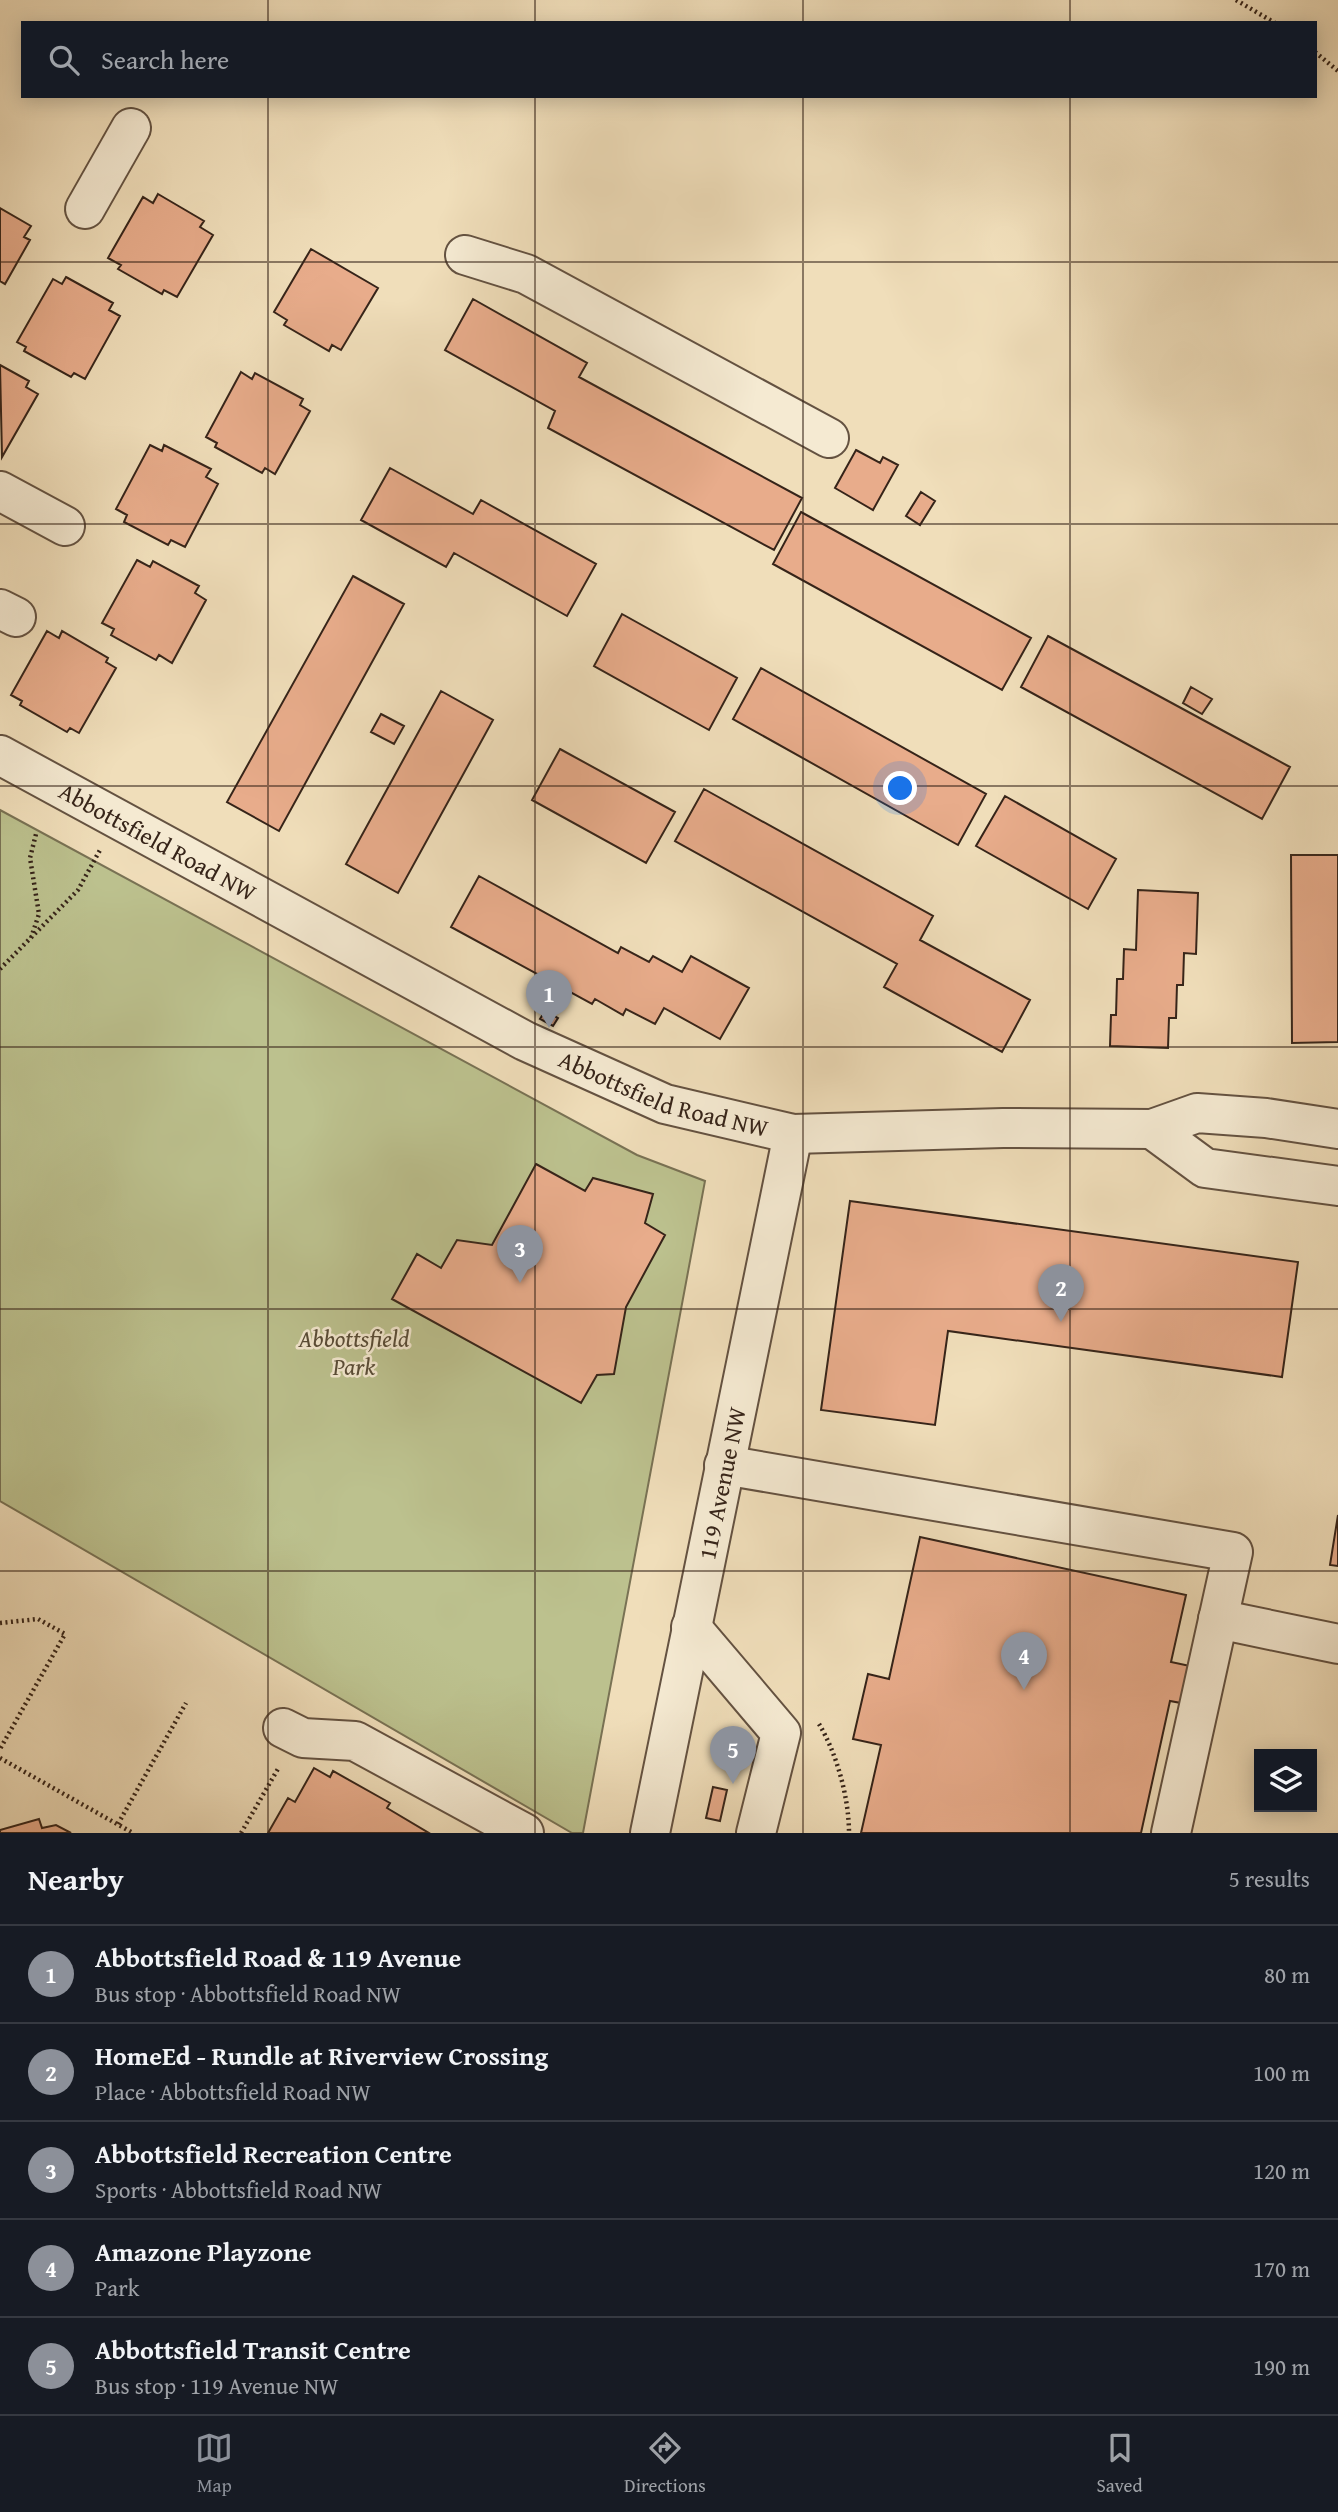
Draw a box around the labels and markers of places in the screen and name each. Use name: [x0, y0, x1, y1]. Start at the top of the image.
pin: 1: [526, 970, 572, 1028]
pin: 3: [497, 1225, 543, 1283]
pin: 2: [1038, 1264, 1084, 1322]
pin: 4: [1001, 1632, 1047, 1690]
pin: 5: [710, 1726, 756, 1784]

